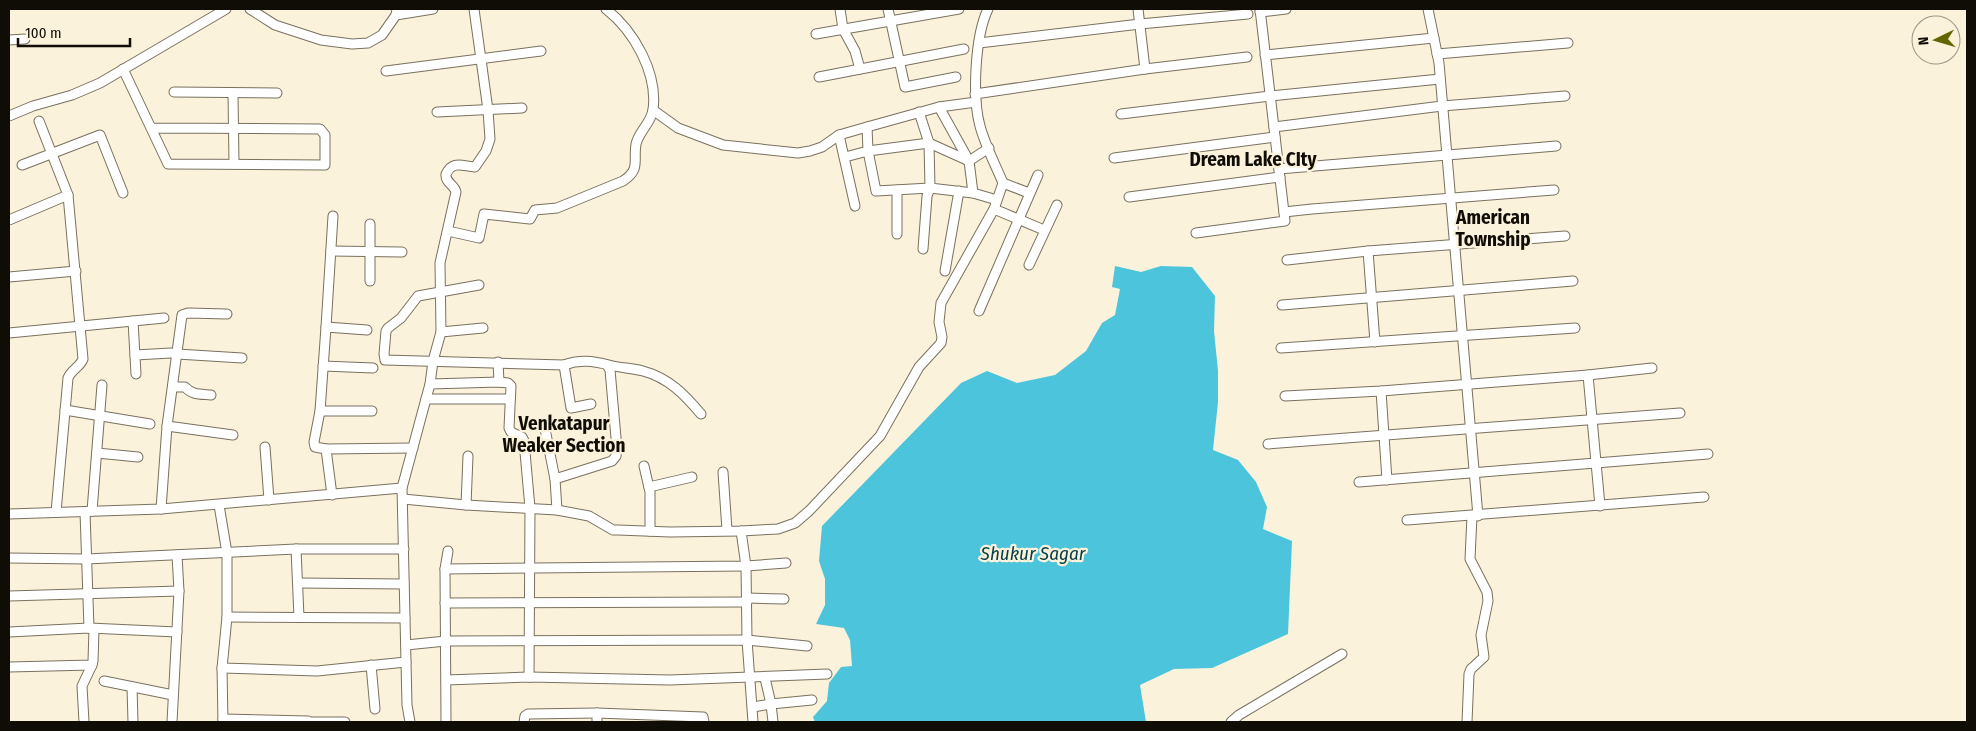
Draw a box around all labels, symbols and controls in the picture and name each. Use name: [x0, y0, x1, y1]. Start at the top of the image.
scale bar: [18, 15, 130, 47]
north arrow: [1911, 15, 1961, 65]
text: 100 m: [25, 24, 62, 42]
text: N: [1915, 36, 1932, 46]
district label: Dream Lake CIty: [1189, 148, 1317, 171]
district label: American Township: [1455, 206, 1530, 251]
district label: Venkatapur Weaker Section: [503, 412, 625, 457]
water label: Shukur Sagar: [980, 542, 1087, 565]

